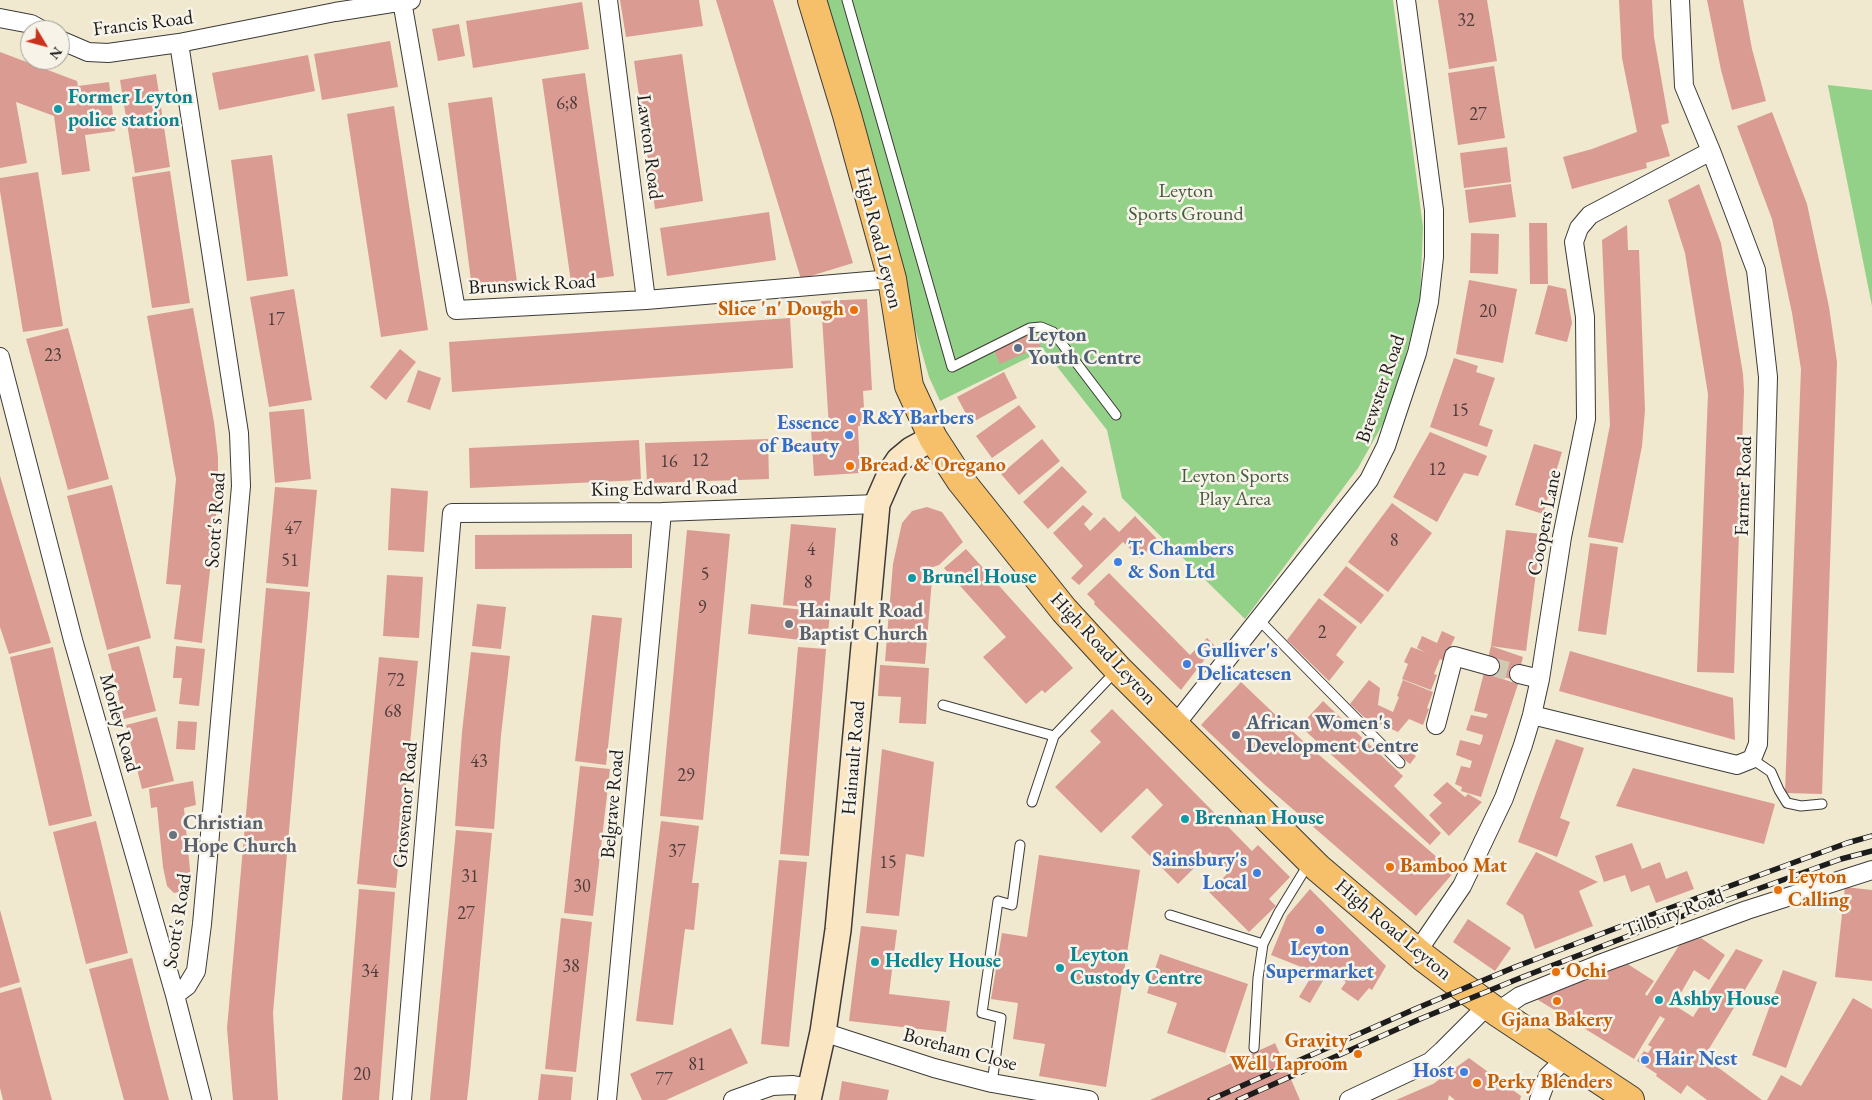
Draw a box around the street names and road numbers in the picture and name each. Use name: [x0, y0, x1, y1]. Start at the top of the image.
street label: Francis Road: [92, 6, 194, 42]
street label: Lawton Road: [631, 93, 667, 201]
street label: High Road Leyton: [849, 165, 907, 311]
street label: Brunswick Road: [467, 270, 597, 300]
street label: Brewster Road: [1351, 332, 1411, 446]
street label: Farmer Road: [1730, 436, 1758, 536]
street label: Coopers Lane: [1523, 468, 1567, 578]
street label: Scott's Road: [201, 471, 231, 569]
street label: King Edward Road: [590, 476, 738, 502]
street label: High Road Leyton: [1045, 588, 1161, 710]
street label: Morley Road: [93, 671, 145, 775]
street label: Hainault Road: [837, 700, 871, 816]
street label: Grosvenor Road: [389, 741, 423, 869]
street label: Belgrave Road: [596, 749, 630, 859]
street label: Scott's Road: [159, 872, 197, 970]
street label: High Road Leyton: [1330, 874, 1456, 986]
street label: Tilbury Road: [1620, 885, 1728, 943]
street label: Boreham Close: [900, 1023, 1020, 1077]

